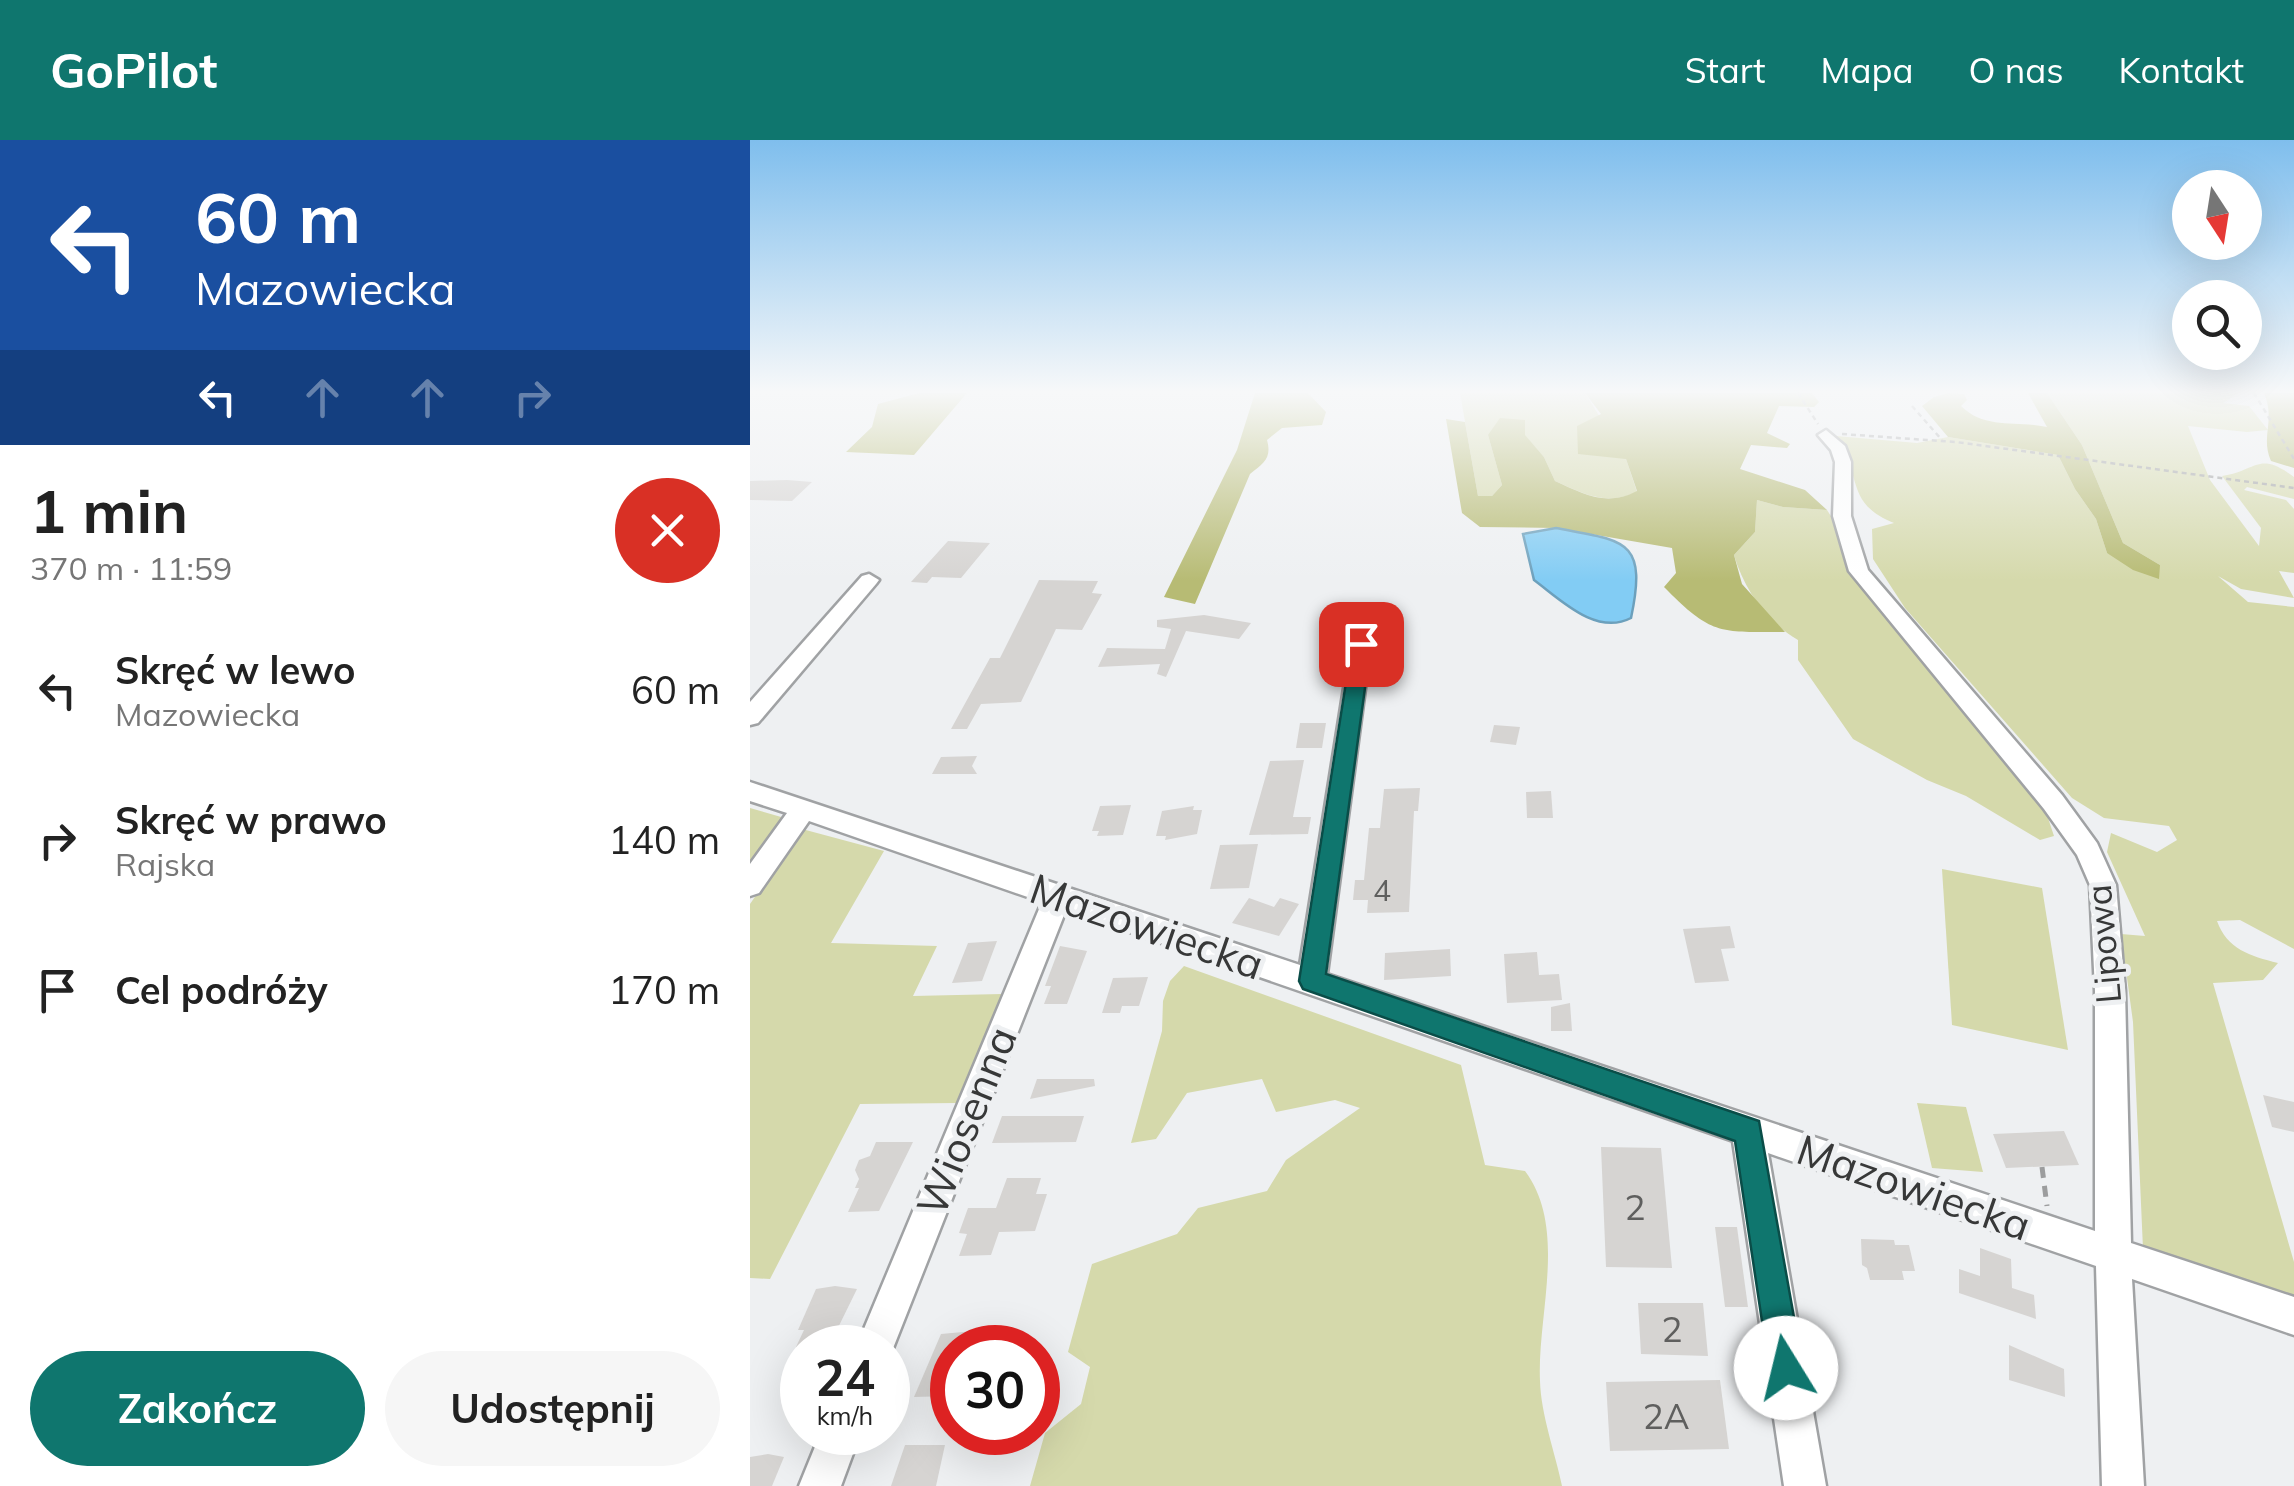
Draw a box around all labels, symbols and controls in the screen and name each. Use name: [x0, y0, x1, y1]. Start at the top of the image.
text: GoPilot: [50, 40, 217, 100]
text: Start: [1685, 48, 1766, 92]
text: Mapa: [1821, 48, 1914, 92]
text: O nas: [1969, 48, 2064, 92]
text: Kontakt: [2119, 48, 2244, 92]
north arrow: [2172, 170, 2262, 260]
map controls: [2172, 170, 2262, 370]
text: 60 m: [195, 173, 361, 261]
icon: left: [30, 180, 160, 310]
text: Mazowiecka: [195, 260, 455, 316]
button: search: [2172, 280, 2262, 370]
icon: left: [190, 370, 245, 425]
icon: ahead: [295, 370, 350, 425]
icon: ahead: [400, 370, 455, 425]
icon: right: [505, 370, 560, 425]
text: 1 min: [30, 473, 188, 548]
button: close: [615, 478, 720, 583]
text: 370 m · 11:59: [30, 548, 232, 588]
pin: [1319, 602, 1404, 687]
icon: arrive: [1334, 617, 1389, 672]
text: Skręć w lewo: [115, 646, 356, 694]
icon: left: [30, 663, 85, 718]
text: 60 m: [631, 666, 720, 714]
text: Mazowiecka: [115, 694, 300, 734]
text: Skręć w prawo: [115, 796, 387, 844]
icon: right: [30, 813, 85, 868]
text: 140 m: [608, 816, 720, 864]
text: Rajska: [115, 844, 215, 884]
street label: Mazowiecka: [1023, 861, 1271, 991]
house number: 4: [1373, 871, 1391, 909]
street label: Lipowa: [2076, 883, 2130, 1005]
icon: arrive: [30, 963, 85, 1018]
text: Cel podróży: [115, 966, 328, 1014]
text: 170 m: [608, 966, 720, 1014]
street label: Wiosenna: [904, 1019, 1028, 1223]
street label: Mazowiecka: [1790, 1122, 2038, 1252]
house number: 2: [1624, 1185, 1646, 1229]
house number: 2: [1661, 1307, 1683, 1351]
position arrow: [1734, 1316, 1838, 1420]
speed limit sign: 30: [930, 1325, 1060, 1455]
text: 24: [815, 1346, 875, 1409]
button: Zakończ: [30, 1351, 365, 1466]
button: Udostępnij: [385, 1351, 720, 1466]
house number: 2A: [1643, 1394, 1690, 1438]
text: km/h: [817, 1400, 873, 1431]

